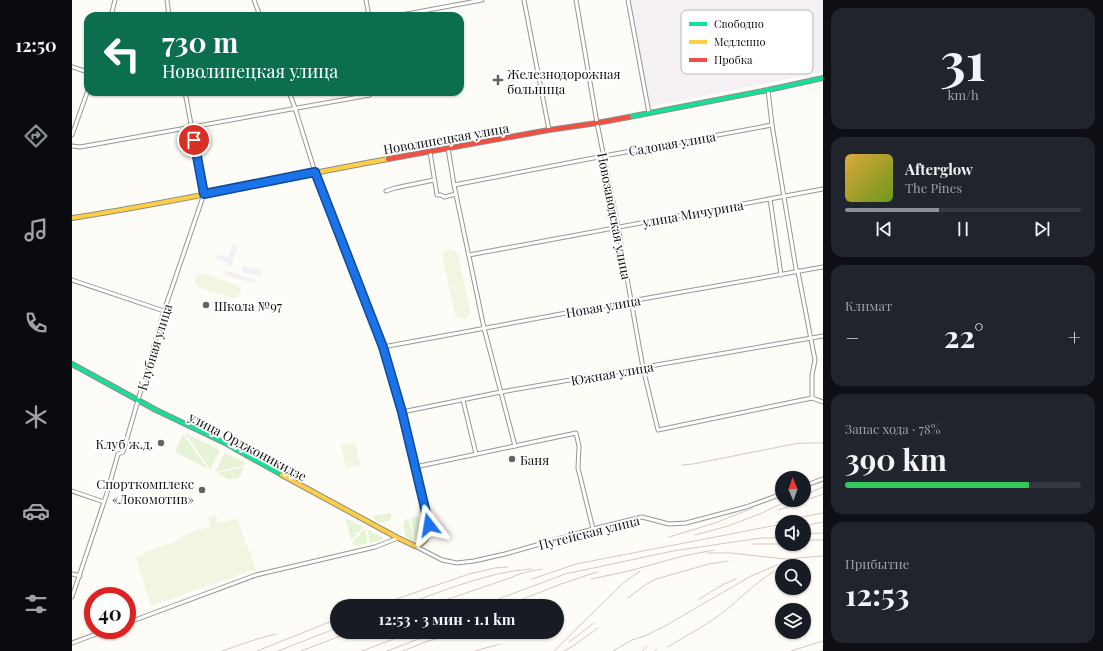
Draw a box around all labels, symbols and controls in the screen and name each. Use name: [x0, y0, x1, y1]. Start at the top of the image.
legend: [681, 10, 813, 74]
text: Свободно: [714, 16, 764, 31]
text: 730 m: [162, 23, 238, 60]
text: 31: [940, 25, 986, 94]
icon: left: [96, 28, 148, 80]
text: 12:50: [15, 33, 57, 57]
text: Медленно: [714, 34, 766, 49]
text: Пробка: [714, 52, 753, 67]
text: Новолипецкая улица: [162, 59, 338, 83]
place label: Железнодорожная больница: [507, 65, 621, 97]
marker: Железнодорожная больница: [492, 74, 504, 86]
text: km/h: [947, 86, 979, 103]
street label: Новолипецкая улица: [382, 118, 511, 157]
icon: directions: [22, 122, 50, 150]
pin: [177, 123, 211, 157]
street label: Садовая улица: [627, 127, 717, 159]
icon: arrive: [183, 129, 205, 151]
street label: Новозаводская улица: [594, 151, 636, 282]
text: Afterglow: [905, 159, 973, 179]
text: The Pines: [905, 179, 962, 196]
street label: улица Мичурина: [640, 196, 745, 230]
icon: music: [22, 216, 50, 244]
icon: previous: [873, 218, 895, 240]
icon: pause: [952, 218, 974, 240]
icon: next: [1031, 218, 1053, 240]
street label: Новая улица: [564, 291, 642, 321]
place label: Школа №97: [214, 297, 283, 314]
text: Климат: [845, 297, 892, 314]
marker: Школа №97: [201, 300, 211, 310]
street label: Клубная улица: [133, 301, 175, 392]
icon: phone: [22, 309, 50, 337]
text: 22°: [944, 316, 984, 356]
text: −: [845, 322, 859, 352]
text: +: [1068, 322, 1081, 352]
street label: Южная улица: [569, 357, 655, 389]
icon: climate: [22, 403, 50, 431]
street label: улица Орджоникидзе: [185, 407, 310, 484]
text: Запас хода · 78%: [845, 420, 940, 437]
place label: Клуб ж.д.: [95, 435, 153, 452]
marker: Клуб ж.д.: [156, 438, 166, 448]
text: 390 km: [845, 439, 947, 479]
place label: Баня: [520, 451, 549, 468]
marker: Баня: [507, 454, 517, 464]
north arrow: [775, 471, 811, 507]
map controls: [775, 471, 811, 639]
place label: Спорткомплекс «Локомотив»: [96, 475, 194, 507]
marker: Спорткомплекс «Локомотив»: [197, 485, 207, 495]
icon: car: [22, 497, 50, 525]
position arrow: [408, 504, 450, 546]
street label: Путейская улица: [537, 511, 642, 553]
button: sound: [775, 515, 811, 551]
text: Прибытие: [845, 555, 909, 572]
button: search: [775, 559, 811, 595]
text: 12:53: [845, 574, 909, 614]
speed limit sign: 40: [84, 587, 136, 639]
icon: filters: [22, 590, 50, 618]
button: layers: [775, 603, 811, 639]
text: 12:53 · 3 мин · 1.1 km: [379, 609, 515, 629]

